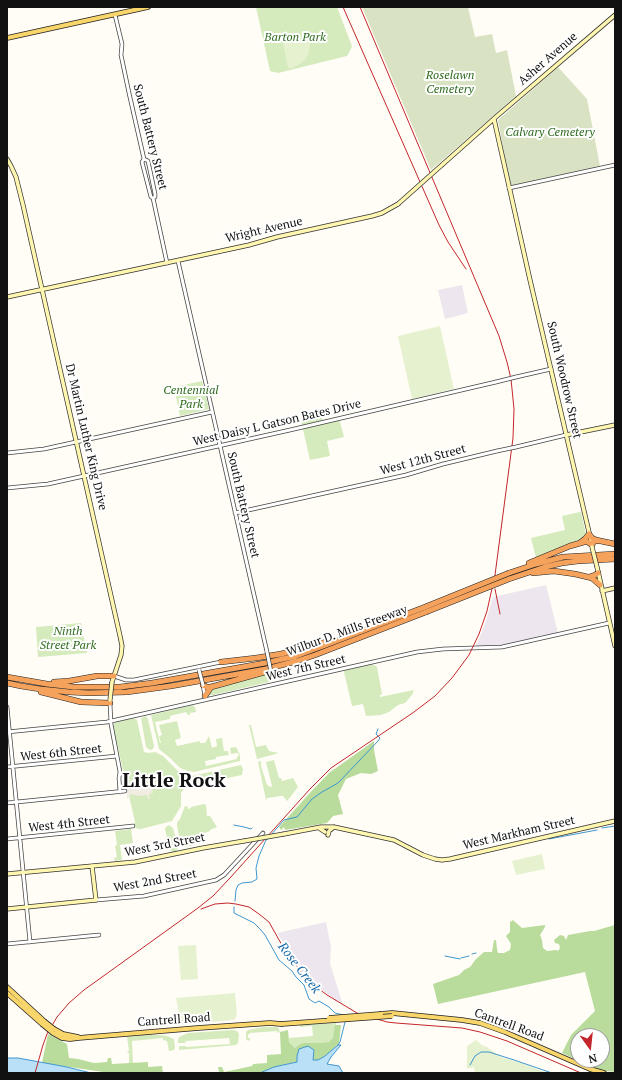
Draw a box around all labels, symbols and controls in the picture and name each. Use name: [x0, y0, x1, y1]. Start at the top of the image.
street label: Asher Avenue: [516, 30, 580, 88]
park label: Barton Park: [264, 31, 326, 45]
park label: Roselawn Cemetery: [426, 69, 474, 97]
street label: South Battery Street: [130, 83, 170, 191]
park label: Calvary Cemetery: [505, 126, 595, 140]
street label: Wright Avenue: [224, 214, 304, 246]
street label: South Woodrow Street: [544, 320, 584, 440]
street label: Dr Martin Luther King Drive: [62, 362, 110, 512]
park label: Centennial Park: [163, 384, 219, 412]
street label: West Daisy L Gatson Bates Drive: [191, 397, 363, 449]
street label: West 12th Street: [379, 442, 467, 478]
street label: South Battery Street: [224, 451, 262, 559]
street label: Wilbur D. Mills Freeway: [285, 602, 409, 660]
park label: Ninth Street Park: [40, 625, 96, 653]
street label: West 7th Street: [265, 652, 347, 684]
street label: West 6th Street: [20, 742, 102, 764]
district label: Little Rock: [122, 769, 226, 793]
street label: West 4th Street: [28, 813, 110, 835]
street label: West Markham Street: [462, 813, 576, 853]
street label: West 3rd Street: [124, 830, 206, 860]
street label: West 2nd Street: [112, 867, 198, 895]
water label: Rose Creek: [274, 939, 324, 997]
street label: Cantrell Road: [472, 1006, 546, 1044]
street label: Cantrell Road: [137, 1010, 211, 1030]
north arrow: [570, 1028, 610, 1068]
text: N: [587, 1051, 599, 1066]

